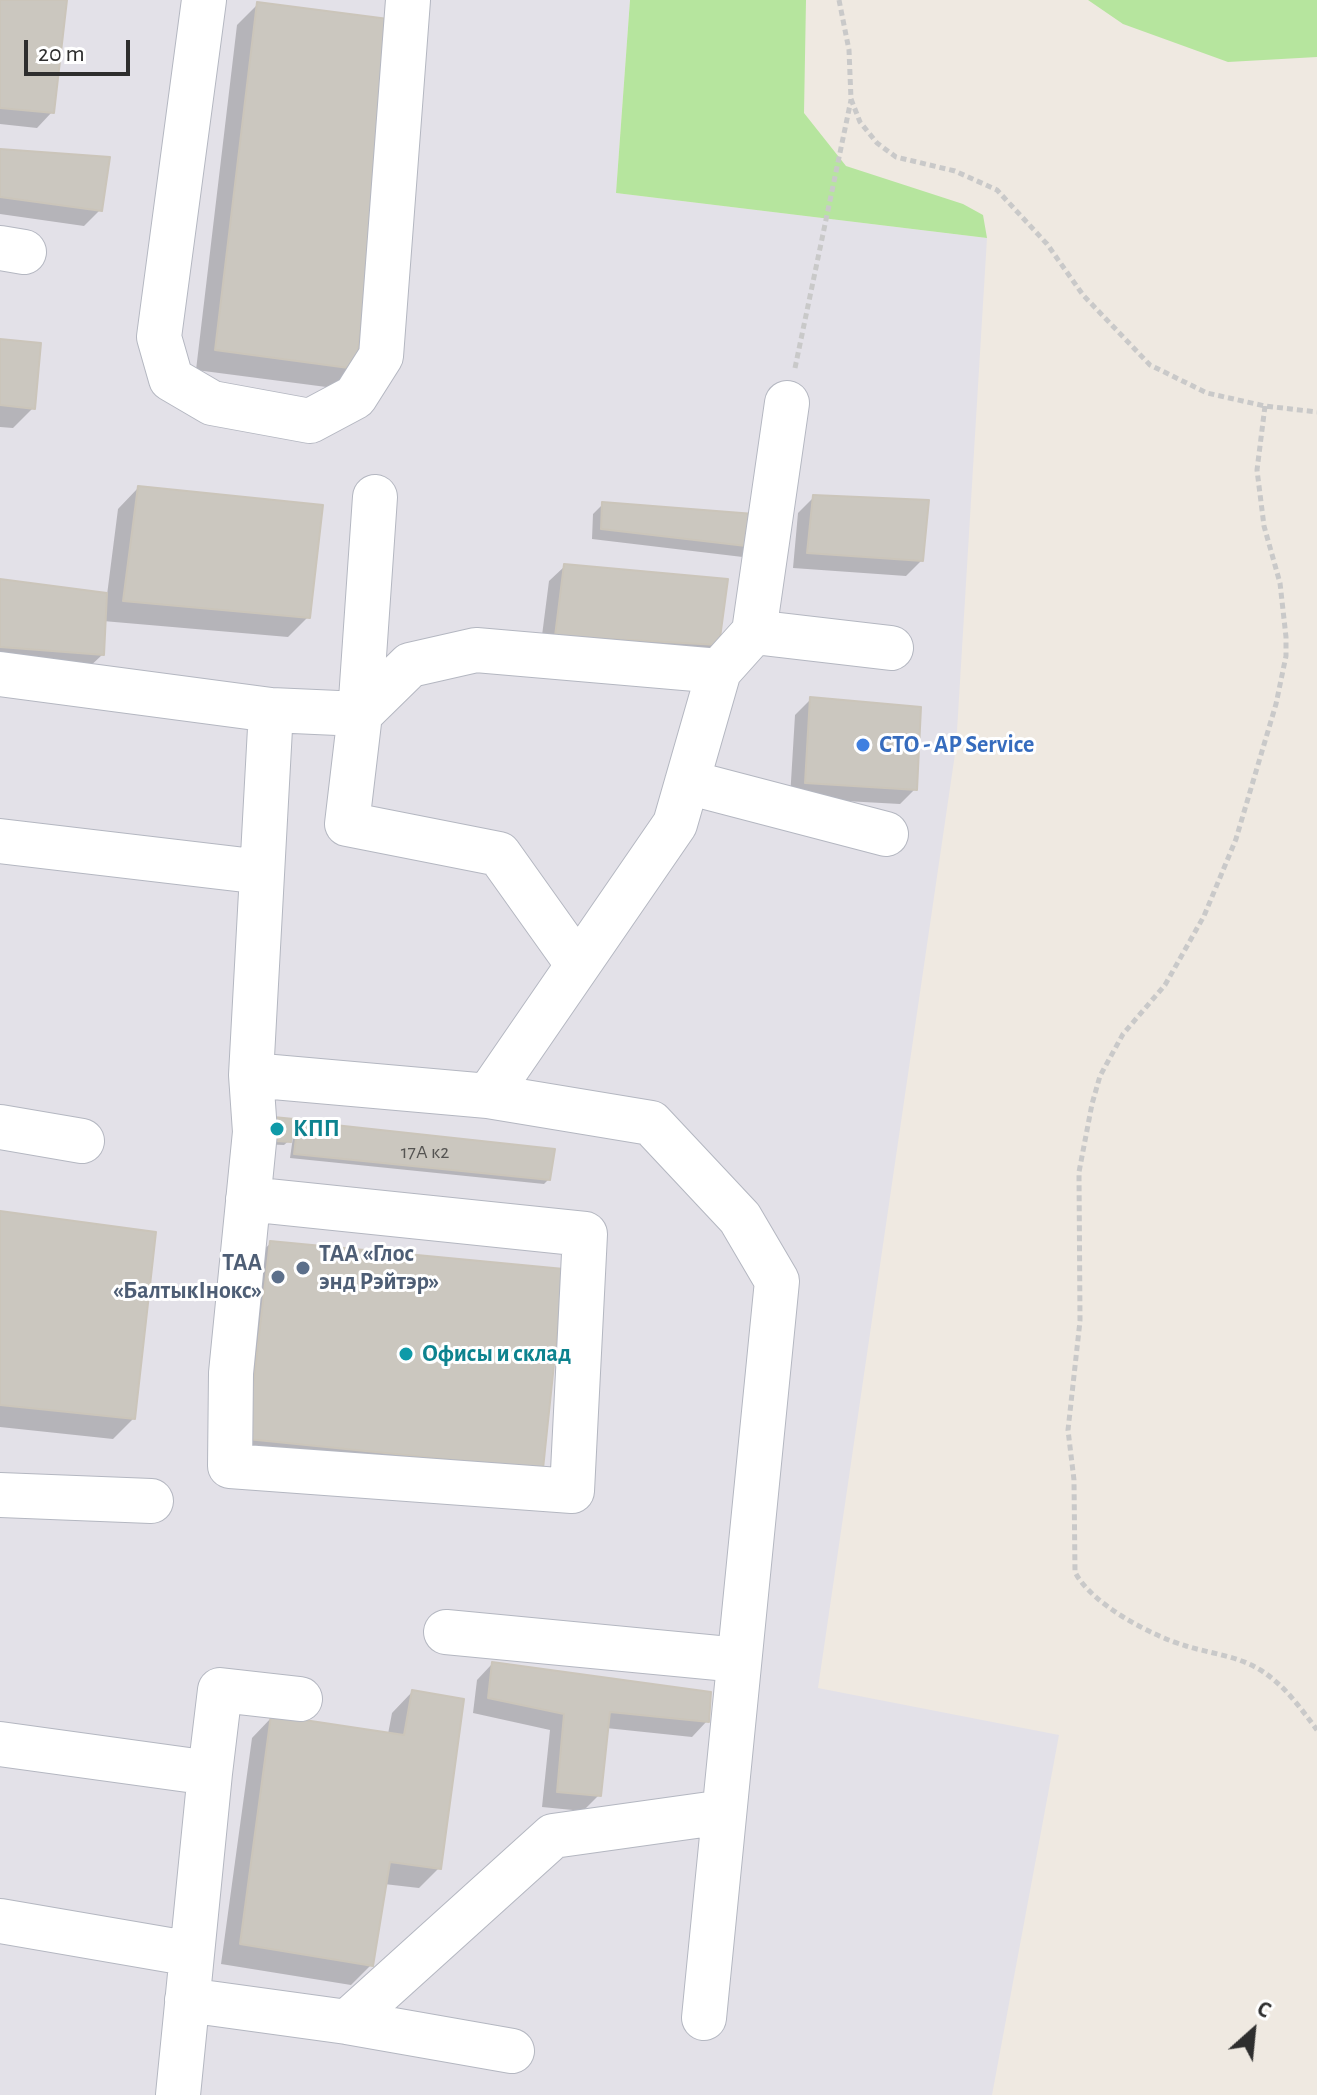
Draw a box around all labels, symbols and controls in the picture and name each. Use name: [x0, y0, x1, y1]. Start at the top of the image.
scale bar: [28, 24, 134, 74]
text: 20 m: [38, 42, 85, 66]
place label: СТО - AP Service: [879, 731, 1034, 759]
marker: СТО - AP Service: [854, 736, 872, 754]
place label: КПП: [293, 1115, 340, 1143]
marker: КПП: [268, 1120, 286, 1138]
house number: 17А к2: [401, 1140, 449, 1164]
place label: ТАА «Глос энд Рэйтэр»: [319, 1240, 439, 1296]
place label: ТАА «БалтыкІнокс»: [113, 1249, 262, 1305]
marker: ТАА «Глос энд Рэйтэр»: [294, 1259, 312, 1277]
marker: ТАА «БалтыкІнокс»: [269, 1268, 287, 1286]
place label: Офисы и склад: [422, 1340, 571, 1368]
marker: Офисы и склад: [397, 1345, 415, 1363]
north arrow: [1213, 1991, 1293, 2071]
text: С: [1253, 1997, 1274, 2022]

